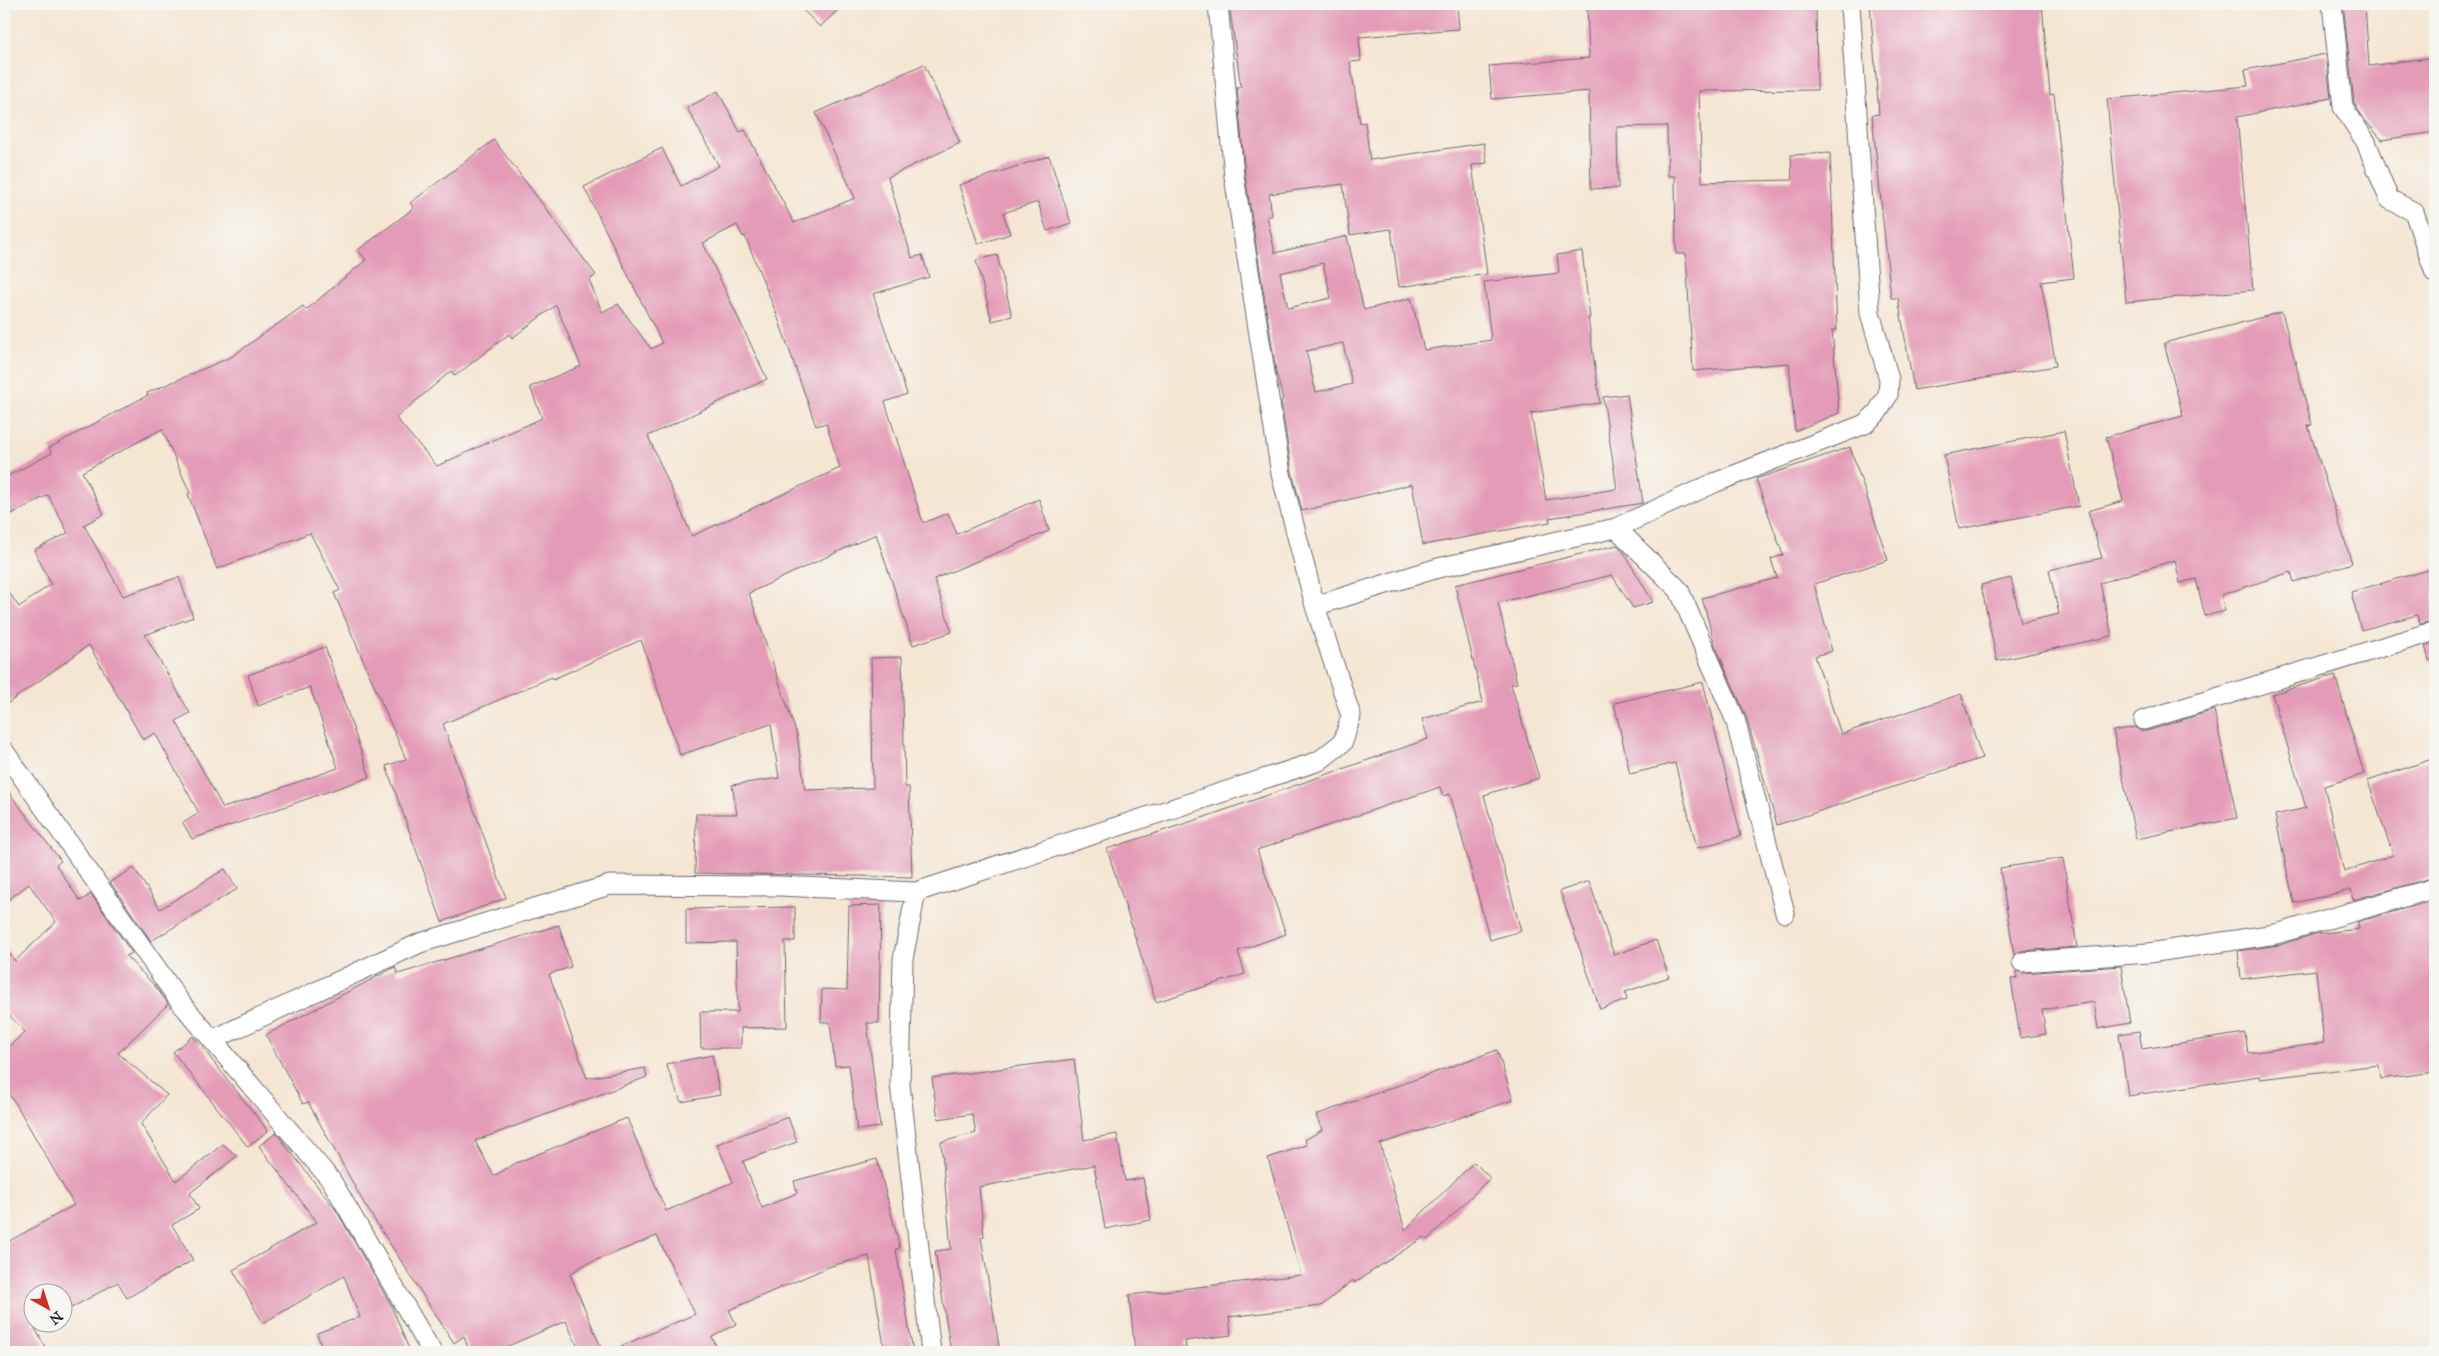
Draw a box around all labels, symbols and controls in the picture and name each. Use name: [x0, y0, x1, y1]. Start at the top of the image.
north arrow: [22, 1284, 72, 1334]
text: N: [46, 1307, 66, 1328]

